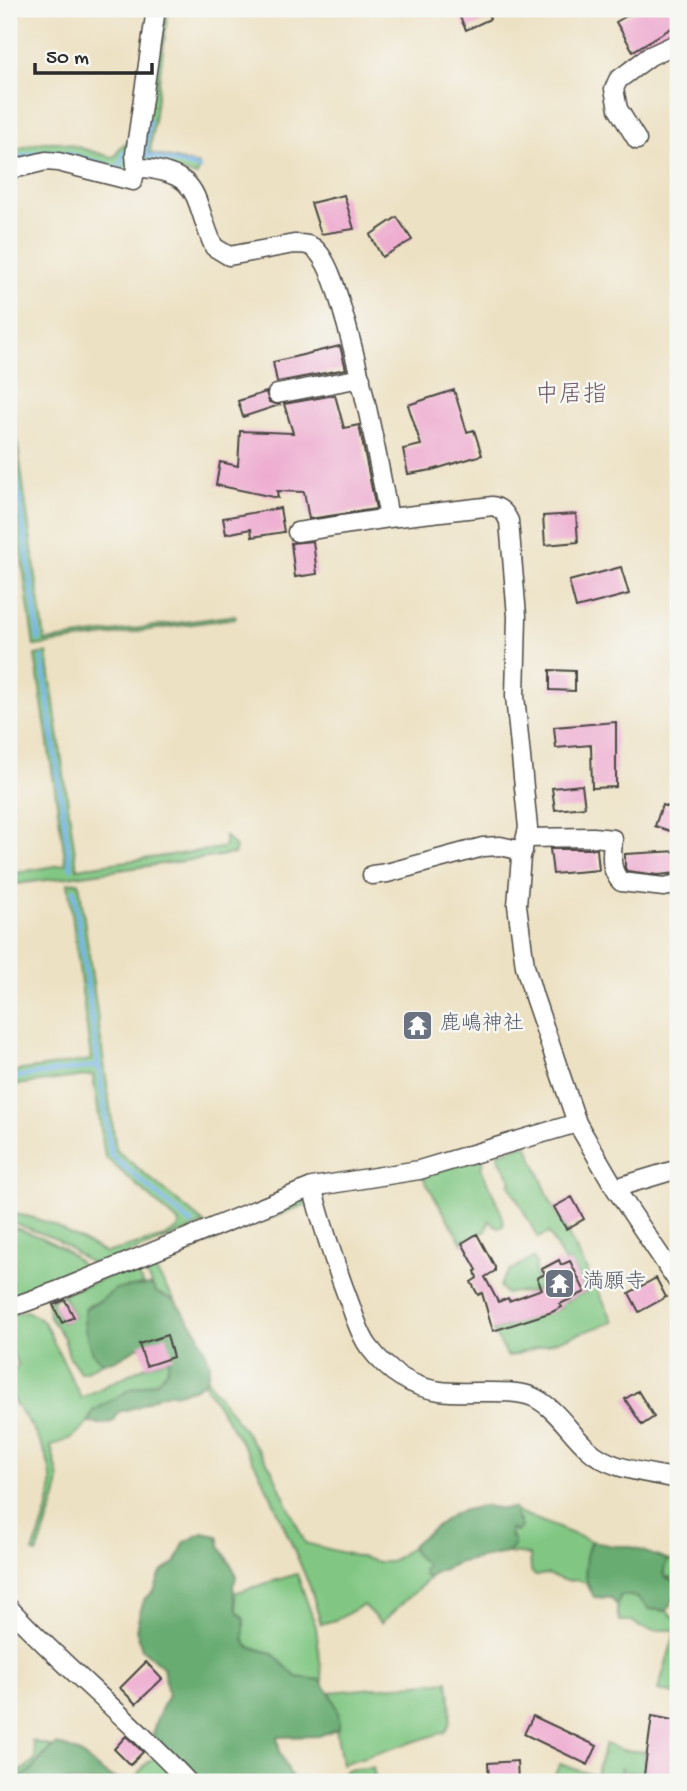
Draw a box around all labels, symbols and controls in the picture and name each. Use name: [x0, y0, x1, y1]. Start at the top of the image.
scale bar: [35, 32, 152, 76]
text: 50 m: [46, 47, 89, 72]
district label: 中居指: [535, 381, 607, 411]
temple icon: 鹿嶋神社: [400, 1008, 434, 1042]
place label: 鹿嶋神社: [440, 1012, 524, 1038]
temple icon: 満願寺: [543, 1266, 577, 1300]
place label: 満願寺: [583, 1270, 646, 1296]

